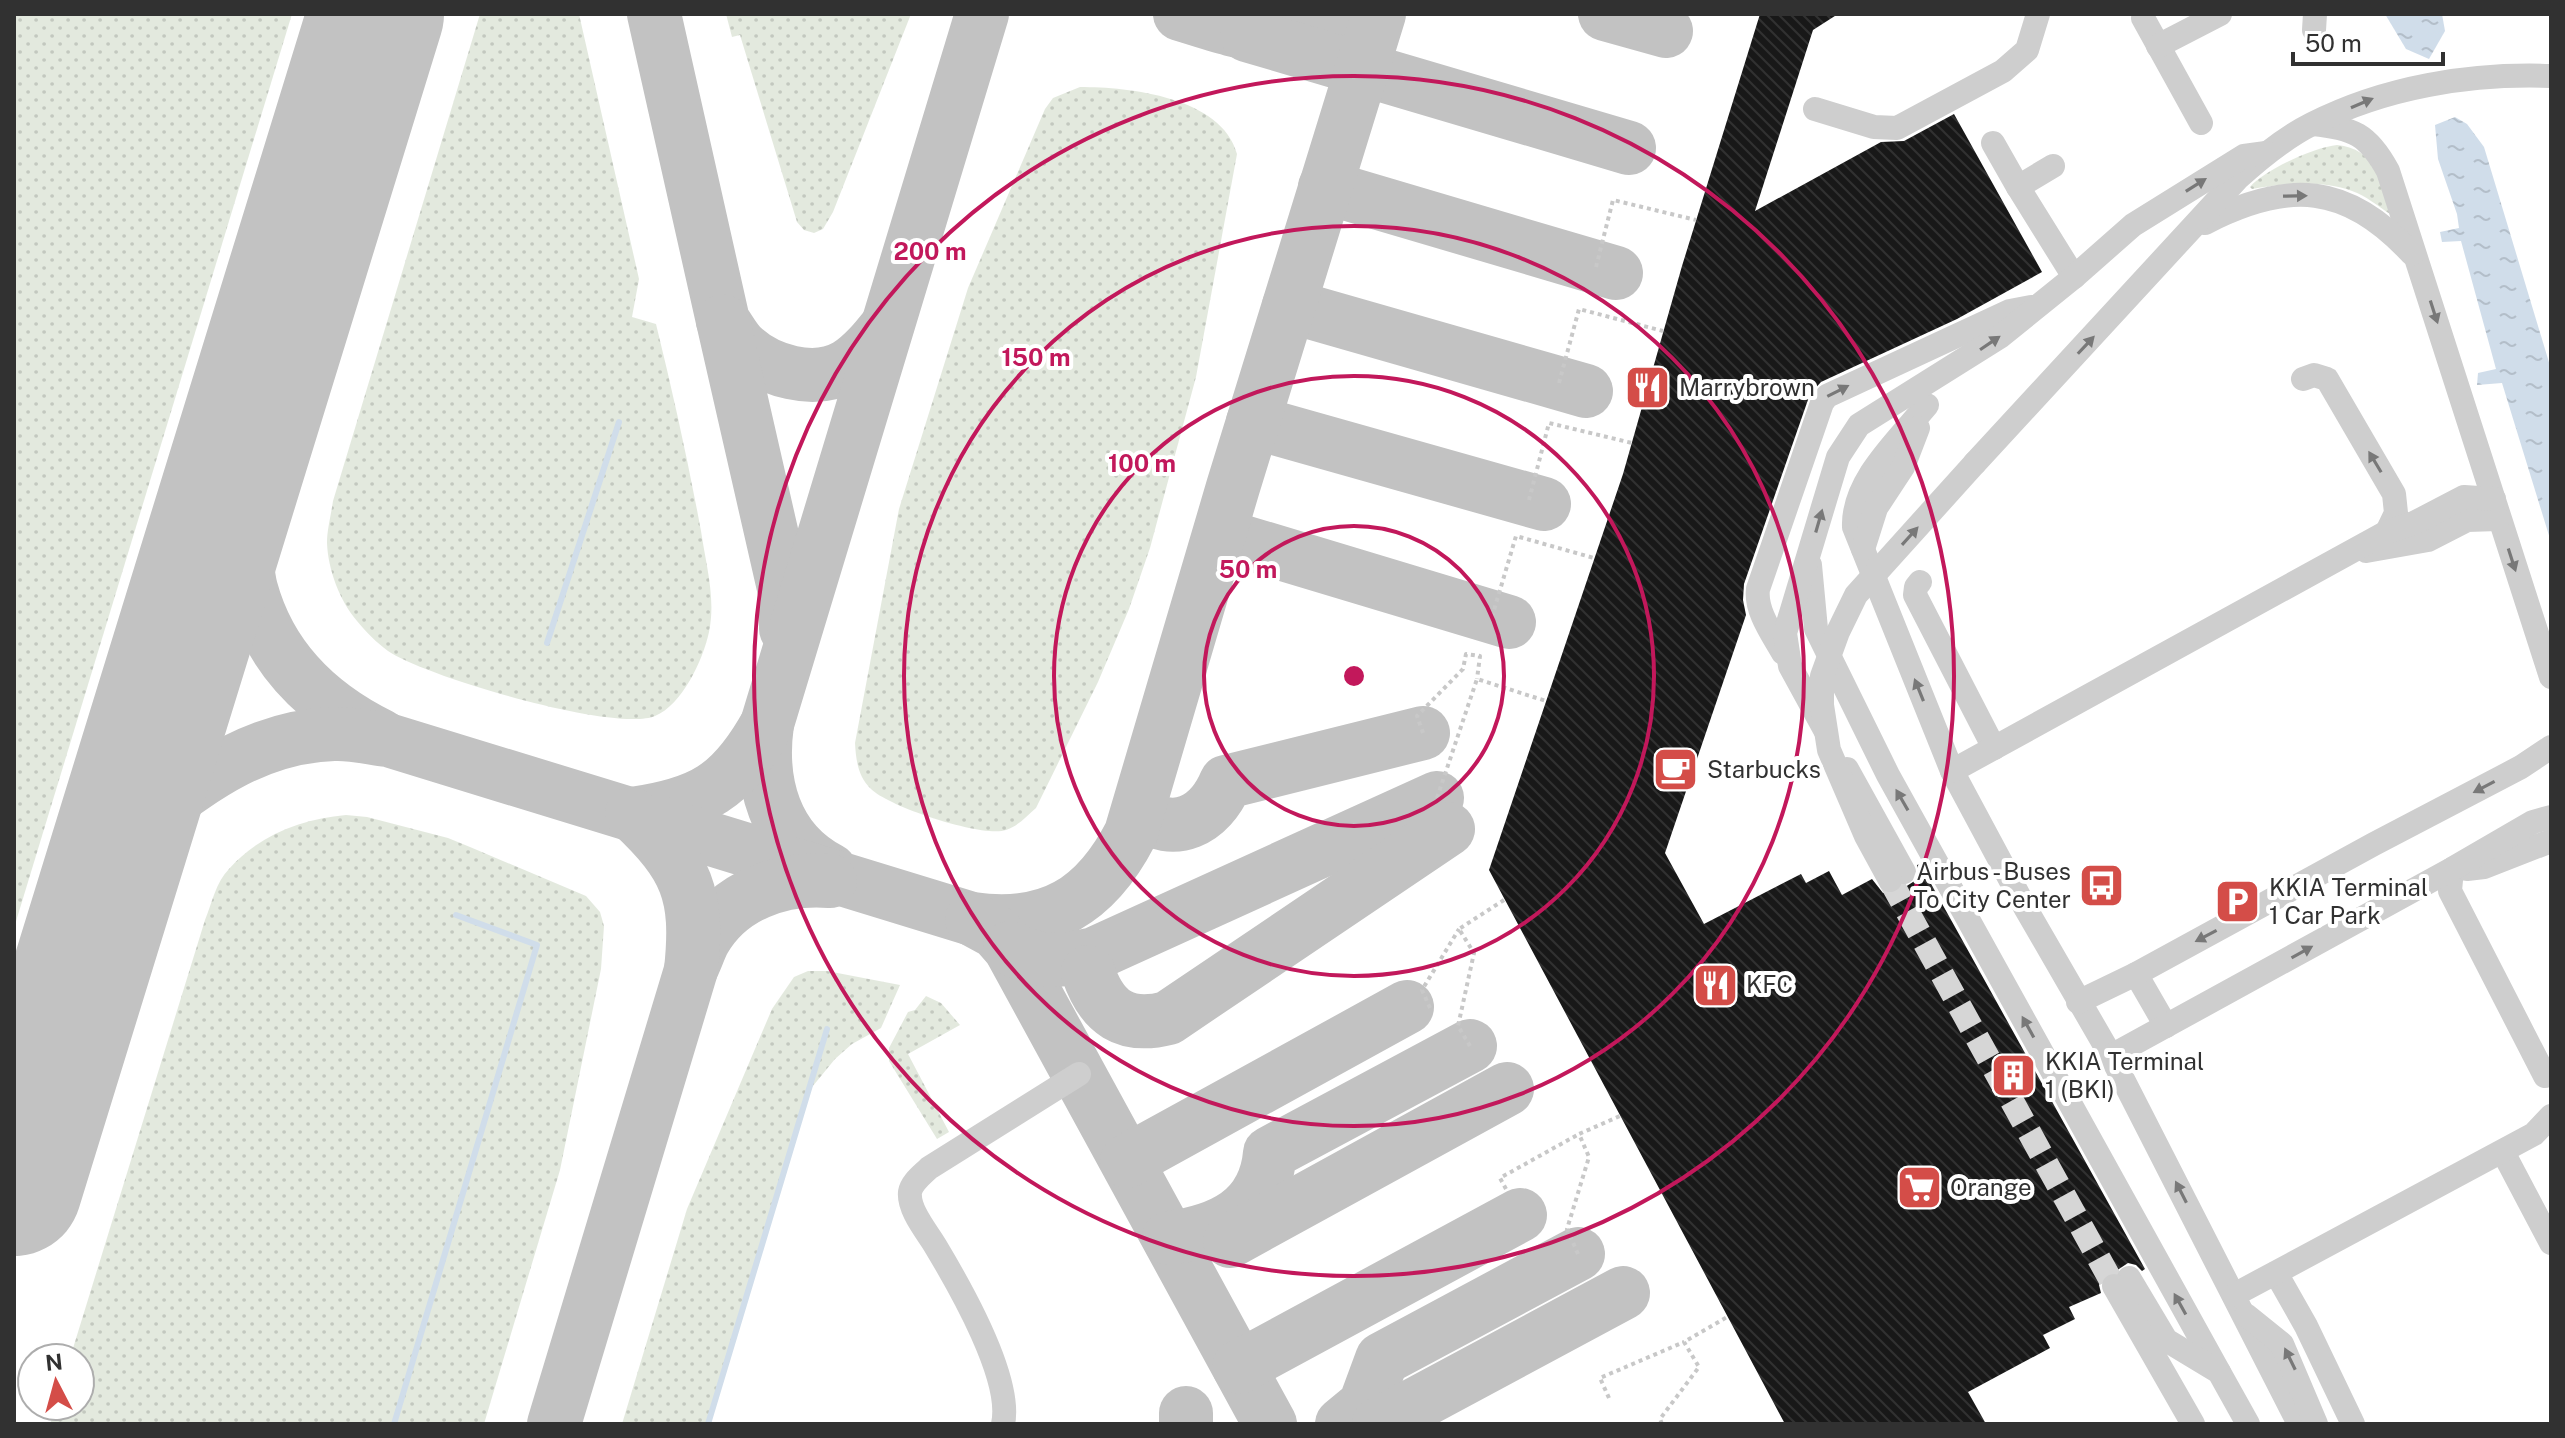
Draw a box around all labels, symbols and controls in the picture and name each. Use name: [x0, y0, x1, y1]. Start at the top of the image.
scale bar: [2293, 16, 2443, 66]
text: 50 m: [2305, 29, 2362, 57]
one-way arrow: [2350, 96, 2374, 109]
one-way arrow: [2185, 179, 2207, 193]
one-way arrow: [2283, 190, 2309, 203]
text: 200 m: [893, 237, 967, 265]
one-way arrow: [2428, 301, 2441, 325]
one-way arrow: [2077, 335, 2095, 354]
one-way arrow: [1979, 336, 2001, 351]
text: 150 m: [1002, 343, 1070, 371]
restaurant icon: Marrybrown: [1624, 364, 1672, 412]
place label: Marrybrown: [1679, 373, 1815, 401]
one-way arrow: [1827, 385, 1849, 399]
text: 100 m: [1108, 449, 1176, 477]
one-way arrow: [2368, 451, 2382, 473]
one-way arrow: [1813, 509, 1826, 533]
one-way arrow: [1900, 526, 1918, 545]
one-way arrow: [2506, 548, 2518, 572]
text: 50 m: [1219, 555, 1277, 583]
centre of rings: [1340, 662, 1368, 690]
one-way arrow: [1912, 678, 1925, 702]
cafe icon: Starbucks: [1652, 746, 1700, 794]
place label: Starbucks: [1707, 755, 1821, 783]
one-way arrow: [2473, 780, 2496, 793]
one-way arrow: [1895, 789, 1909, 811]
place label: Airbus - Buses To City Center: [1913, 857, 2071, 913]
bus stop icon: Airbus - Buses To City Center: [2078, 862, 2126, 910]
place label: KKIA Terminal 1 Car Park: [2269, 873, 2428, 929]
parking icon: KKIA Terminal 1 Car Park: [2214, 878, 2262, 926]
one-way arrow: [2195, 929, 2217, 943]
one-way arrow: [2291, 945, 2314, 959]
restaurant icon: KFC: [1691, 961, 1739, 1009]
place label: KFC: [1746, 970, 1793, 998]
one-way arrow: [2021, 1016, 2035, 1038]
place label: KKIA Terminal 1 (BKI): [2045, 1047, 2204, 1103]
building icon: KKIA Terminal 1 (BKI): [1990, 1052, 2038, 1100]
supermarket icon: Orange: [1895, 1164, 1943, 1212]
place label: Orange: [1950, 1173, 2032, 1201]
one-way arrow: [2174, 1180, 2187, 1203]
one-way arrow: [2173, 1293, 2187, 1315]
north arrow: [16, 1342, 96, 1422]
text: N: [44, 1348, 64, 1376]
one-way arrow: [2283, 1348, 2297, 1371]

